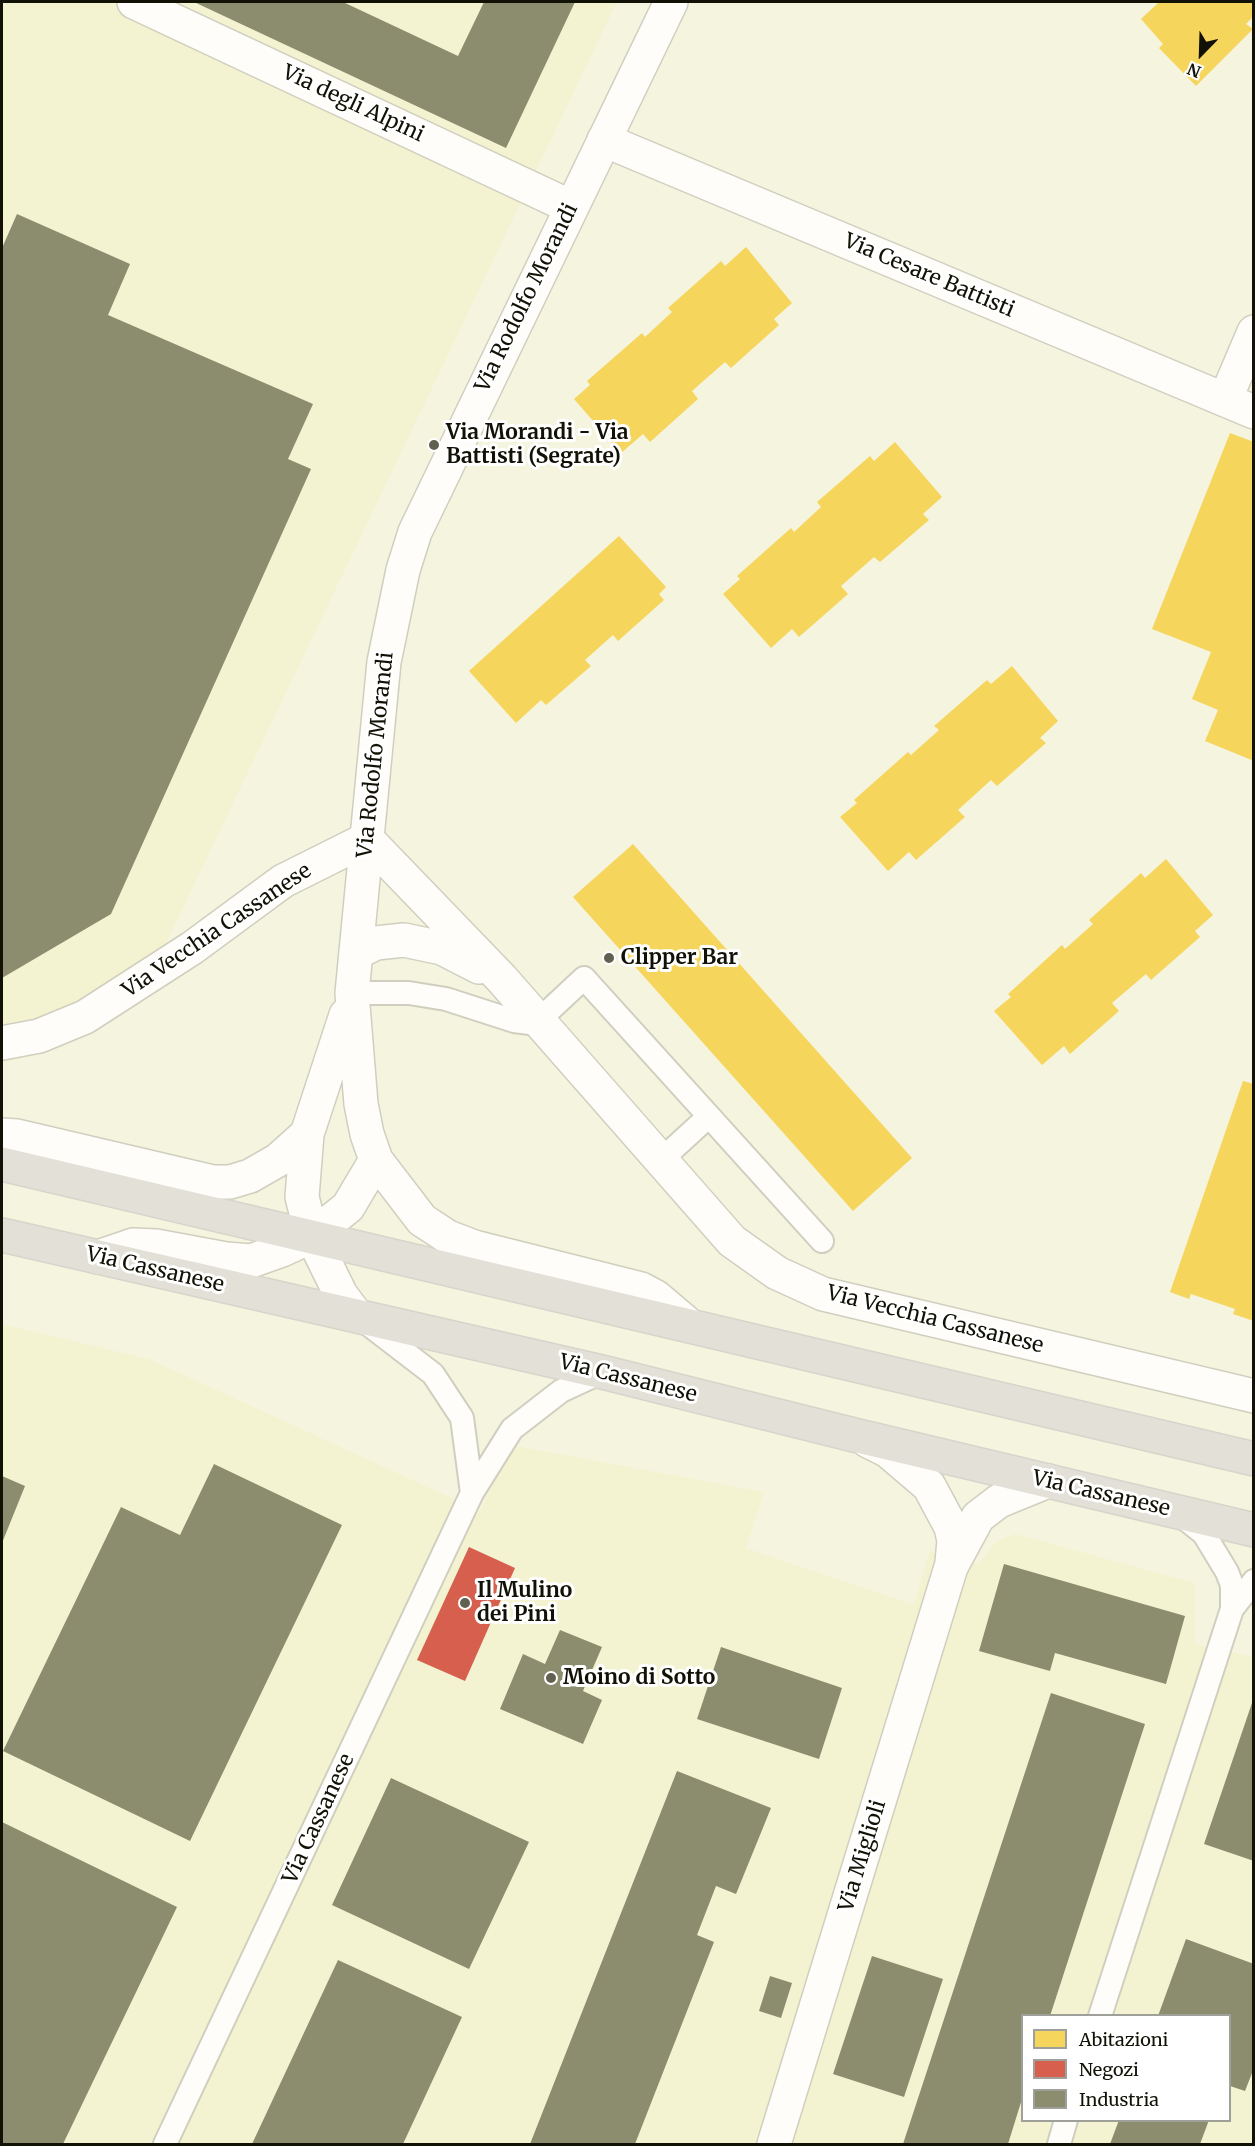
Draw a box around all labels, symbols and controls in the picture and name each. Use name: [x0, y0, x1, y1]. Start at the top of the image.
north arrow: [1171, 24, 1231, 84]
text: N: [1184, 59, 1204, 82]
street label: Via degli Alpini: [278, 60, 428, 148]
street label: Via Rodolfo Morandi: [470, 199, 584, 397]
street label: Via Cesare Battisti: [840, 229, 1018, 323]
place label: Via Morandi - Via Battisti (Segrate): [446, 420, 629, 470]
marker: Via Morandi - Via Battisti (Segrate): [427, 438, 441, 452]
street label: Via Rodolfo Morandi: [353, 651, 399, 859]
street label: Via Vecchia Cassanese: [118, 858, 316, 1004]
place label: Clipper Bar: [621, 945, 738, 971]
marker: Clipper Bar: [602, 951, 616, 965]
street label: Via Cassanese: [84, 1242, 226, 1298]
street label: Via Vecchia Cassanese: [824, 1281, 1046, 1359]
street label: Via Cassanese: [557, 1350, 699, 1408]
street label: Via Cassanese: [1030, 1466, 1172, 1522]
place label: Il Mulino dei Pini: [477, 1578, 572, 1628]
marker: Il Mulino dei Pini: [458, 1596, 472, 1610]
place label: Moino di Sotto: [563, 1665, 715, 1691]
marker: Moino di Sotto: [544, 1671, 558, 1685]
street label: Via Cassanese: [278, 1750, 360, 1888]
street label: Via Miglioli: [834, 1797, 892, 1915]
legend: [1021, 2014, 1231, 2122]
text: Abitazioni: [1079, 2028, 1168, 2051]
text: Negozi: [1079, 2058, 1139, 2081]
text: Industria: [1079, 2088, 1159, 2111]

